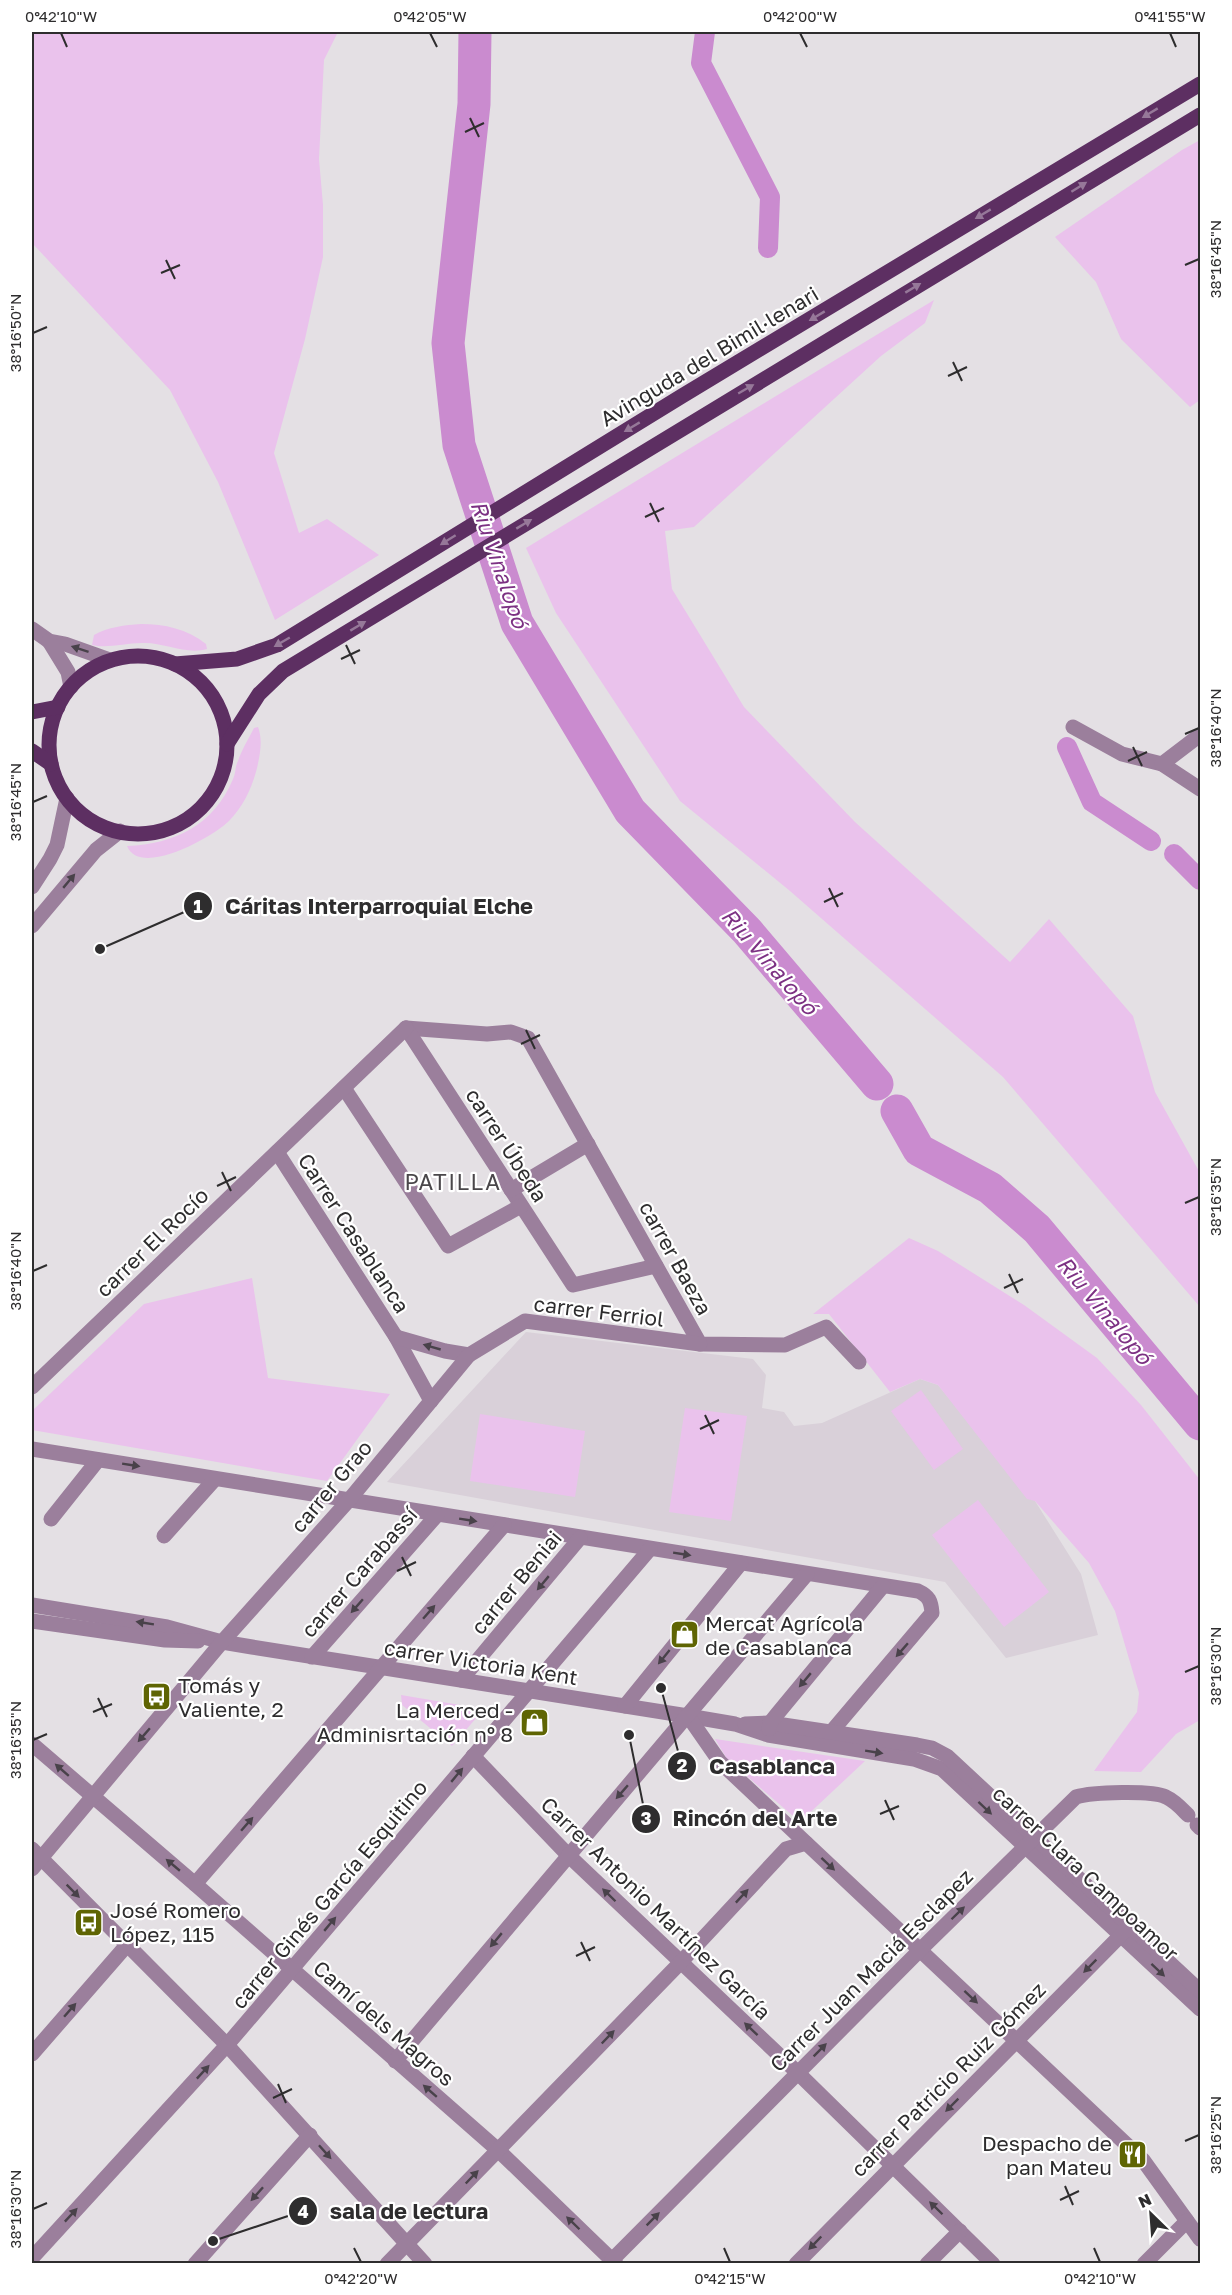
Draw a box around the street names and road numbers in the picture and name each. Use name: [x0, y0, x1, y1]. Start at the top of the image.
street label: Avinguda del Bimil·lenari: [595, 280, 823, 432]
street label: carrer Úbeda: [461, 1083, 553, 1207]
street label: Carrer Casablanca: [293, 1148, 415, 1318]
street label: carrer El Rocío: [90, 1182, 214, 1302]
street label: carrer Baeza: [634, 1197, 718, 1319]
street label: carrer Ferriol: [532, 1290, 666, 1332]
street label: carrer Grao: [285, 1435, 377, 1537]
street label: carrer Carabassí: [295, 1501, 423, 1642]
street label: carrer Beniai: [465, 1525, 567, 1639]
street label: carrer Victoria Kent: [382, 1634, 580, 1690]
street label: carrer Ginés García Esquitino: [226, 1774, 432, 2014]
street label: carrer Clara Campoamor: [988, 1780, 1184, 1966]
street label: Carrer Antonio Martínez García: [536, 1791, 776, 2025]
street label: Carrer Juan Maciá Esclapez: [764, 1863, 978, 2077]
street label: Camí dels Magros: [308, 1955, 460, 2091]
street label: carrer Patricio Ruiz Gómez: [845, 1976, 1051, 2182]

